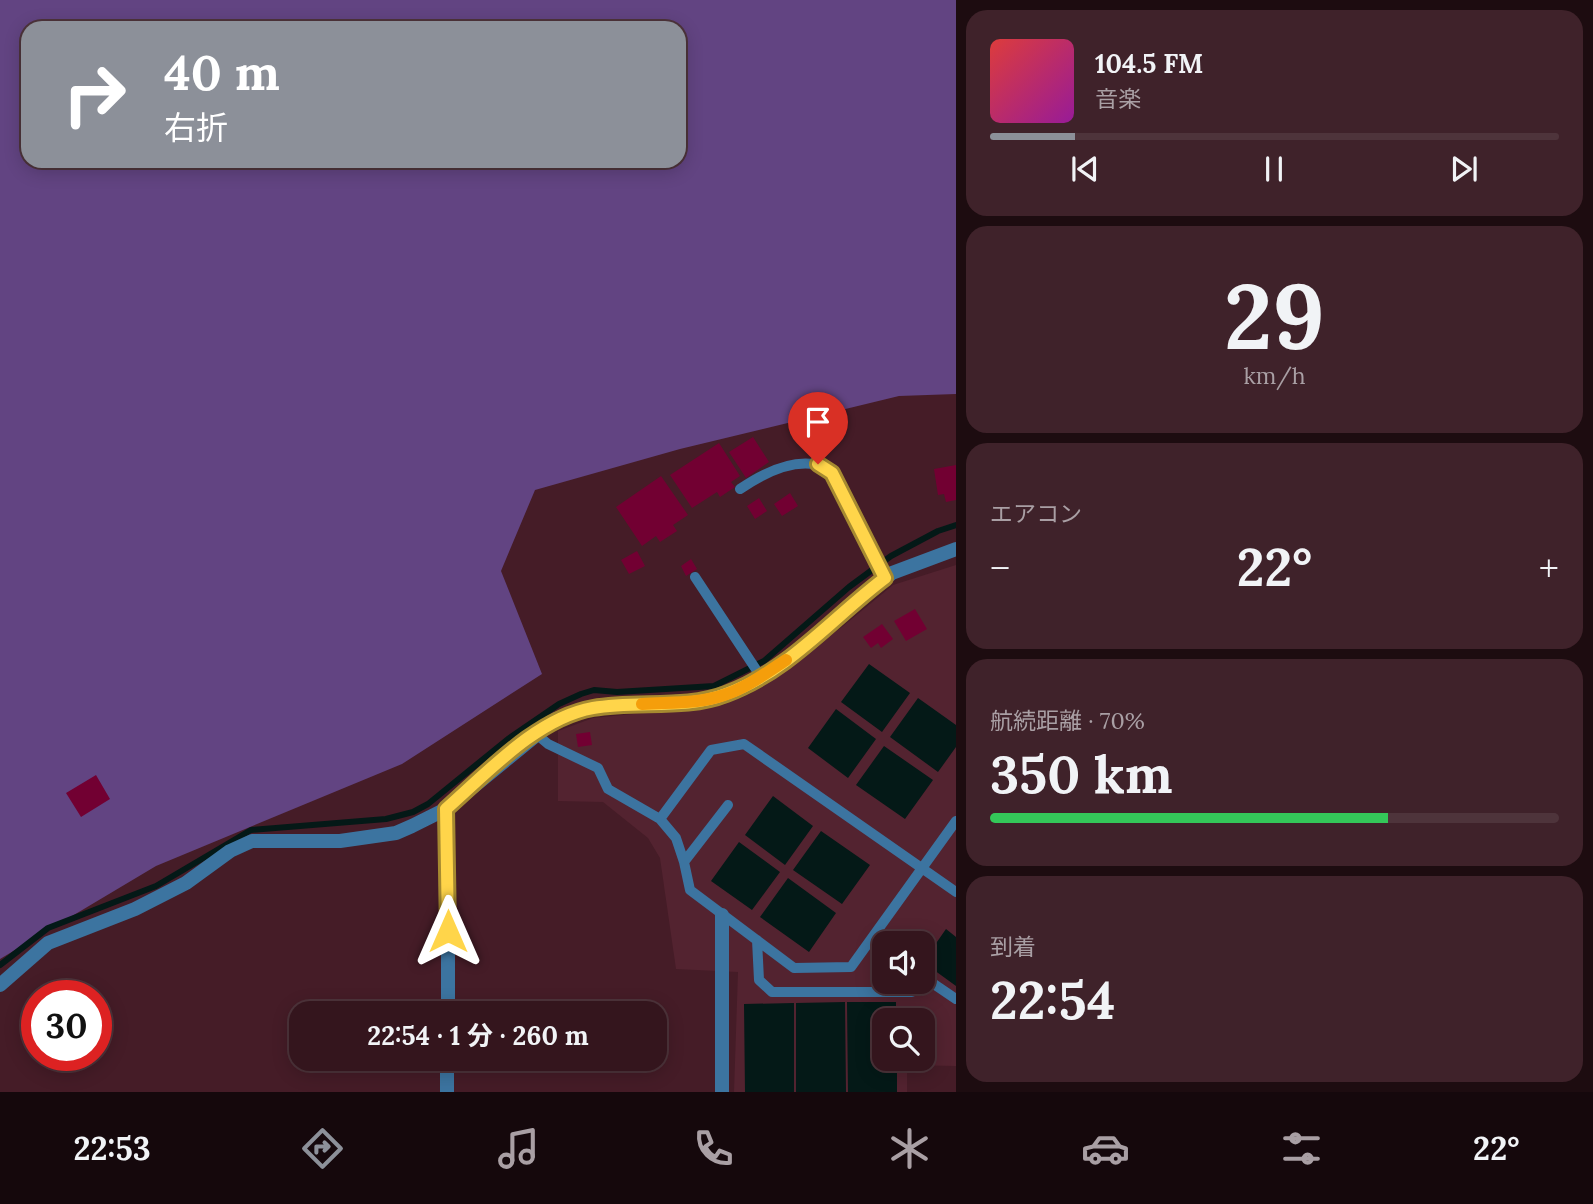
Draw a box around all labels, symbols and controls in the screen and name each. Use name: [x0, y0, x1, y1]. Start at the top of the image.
text: 40 m: [164, 41, 280, 103]
text: 104.5 FM: [1095, 47, 1203, 80]
icon: right: [49, 49, 140, 140]
text: 音楽: [1095, 84, 1141, 113]
text: 右折: [164, 107, 228, 148]
icon: previous: [1066, 150, 1104, 188]
icon: pause: [1255, 150, 1293, 188]
icon: next: [1445, 150, 1483, 188]
text: 29: [1224, 257, 1325, 374]
text: km/h: [1243, 361, 1306, 390]
pin: [788, 392, 848, 464]
icon: arrive: [799, 403, 837, 441]
text: エアコン: [990, 499, 1082, 528]
text: 22°: [1237, 534, 1312, 600]
text: −: [990, 544, 1010, 592]
text: +: [1539, 544, 1559, 592]
text: 航続距離 · 70%: [990, 706, 1145, 735]
text: 350 km: [990, 741, 1173, 807]
position arrow: [411, 894, 485, 968]
map controls: [872, 931, 935, 1071]
button: sound: [872, 931, 935, 994]
text: 到着: [990, 932, 1036, 961]
text: 22:54: [990, 967, 1116, 1033]
speed limit sign: 30: [21, 980, 112, 1071]
button: search: [872, 1008, 935, 1071]
text: 22:54 · 1 分 · 260 m: [367, 1019, 589, 1052]
icon: directions: [298, 1124, 347, 1173]
icon: music: [494, 1124, 543, 1173]
icon: phone: [689, 1124, 738, 1173]
icon: climate: [885, 1124, 934, 1173]
icon: car: [1081, 1124, 1130, 1173]
icon: filters: [1277, 1124, 1326, 1173]
text: 22:53: [73, 1128, 151, 1169]
text: 22°: [1473, 1128, 1519, 1169]

